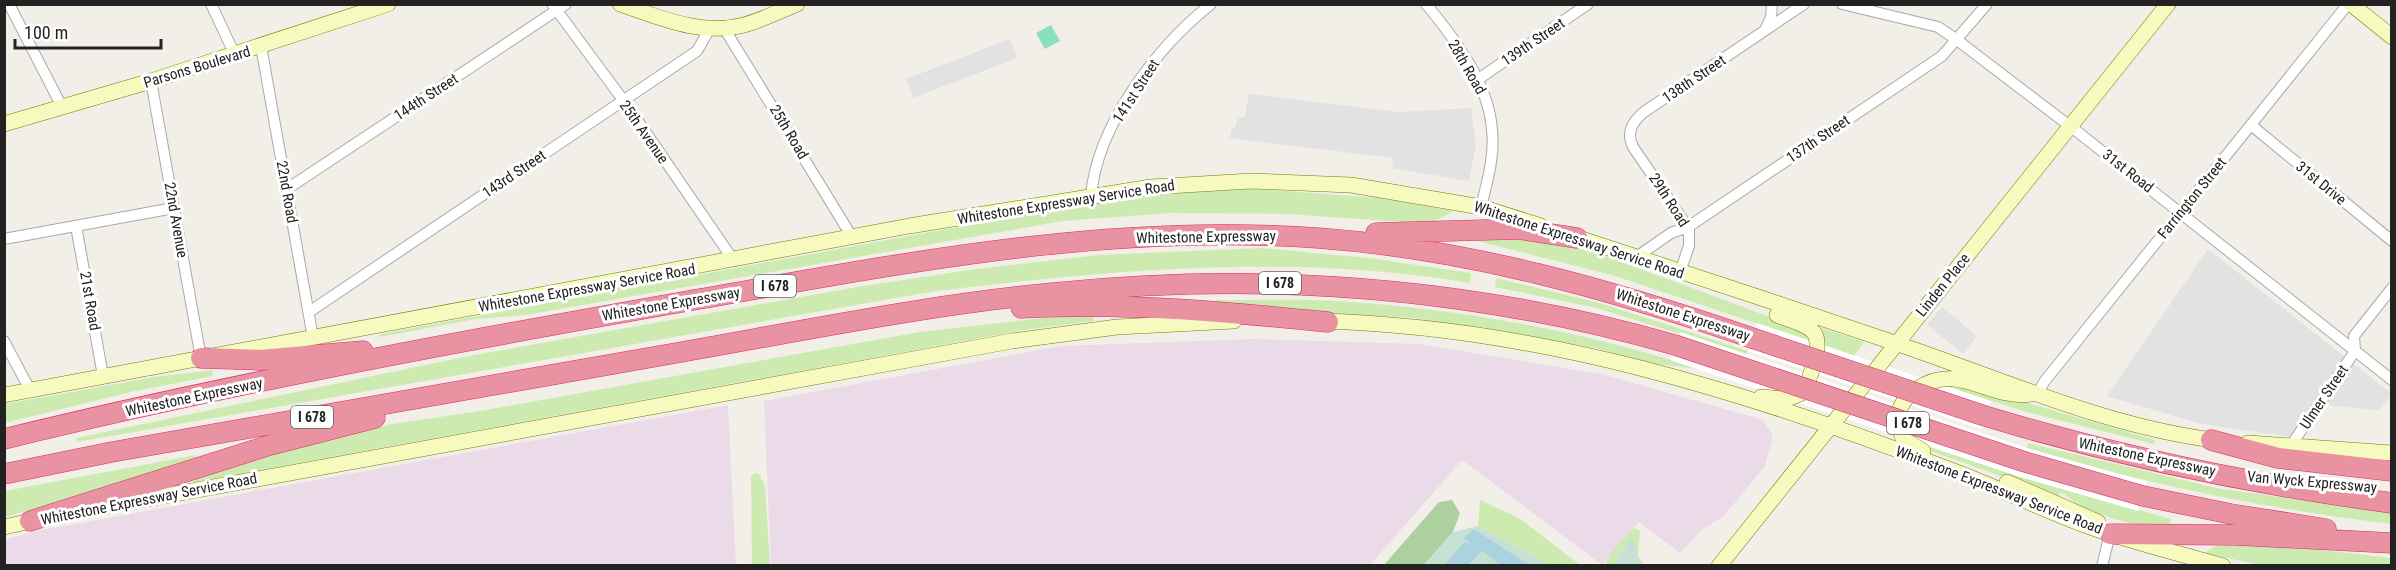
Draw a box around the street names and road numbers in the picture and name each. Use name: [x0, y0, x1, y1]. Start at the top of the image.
street label: 139th Street: [1498, 14, 1568, 70]
street label: 28th Road: [1444, 36, 1490, 98]
street label: Parsons Boulevard: [141, 42, 253, 92]
street label: 138th Street: [1659, 51, 1729, 107]
street label: 141st Street: [1109, 56, 1163, 126]
street label: 144th Street: [391, 70, 461, 124]
street label: 25th Avenue: [616, 97, 672, 167]
street label: 25th Road: [766, 102, 812, 162]
street label: 137th Street: [1783, 111, 1853, 167]
street label: 143rd Street: [479, 146, 549, 202]
street label: 31st Road: [2099, 146, 2157, 196]
street label: Farrington Street: [2154, 154, 2230, 242]
street label: 31st Drive: [2292, 157, 2350, 209]
street label: 22nd Road: [273, 159, 301, 225]
street label: 29th Road: [1645, 170, 1693, 230]
street label: Whitestone Expressway Service Road: [956, 176, 1176, 228]
street label: 22nd Avenue: [161, 181, 191, 259]
street label: Whitestone Expressway Service Road: [1472, 197, 1686, 283]
street label: Whitestone Expressway: [1136, 227, 1276, 247]
street label: Linden Place: [1912, 250, 1974, 320]
street label: Whitestone Expressway Service Road: [477, 260, 697, 316]
street label: 21st Road: [76, 270, 104, 332]
road number: I 678: [1259, 272, 1301, 294]
road number: I 678: [754, 275, 796, 297]
street label: Whitestone Expressway: [601, 283, 741, 325]
street label: Whitestone Expressway: [1614, 285, 1752, 345]
street label: Ulmer Street: [2296, 362, 2352, 432]
street label: Whitestone Expressway: [124, 374, 264, 420]
road number: I 678: [291, 406, 333, 428]
road number: I 678: [1887, 412, 1929, 434]
street label: Whitestone Expressway: [2077, 434, 2217, 480]
street label: Whitestone Expressway Service Road: [1893, 442, 2105, 538]
street label: Van Wyck Expressway: [2246, 467, 2378, 497]
street label: Whitestone Expressway Service Road: [39, 469, 259, 529]

